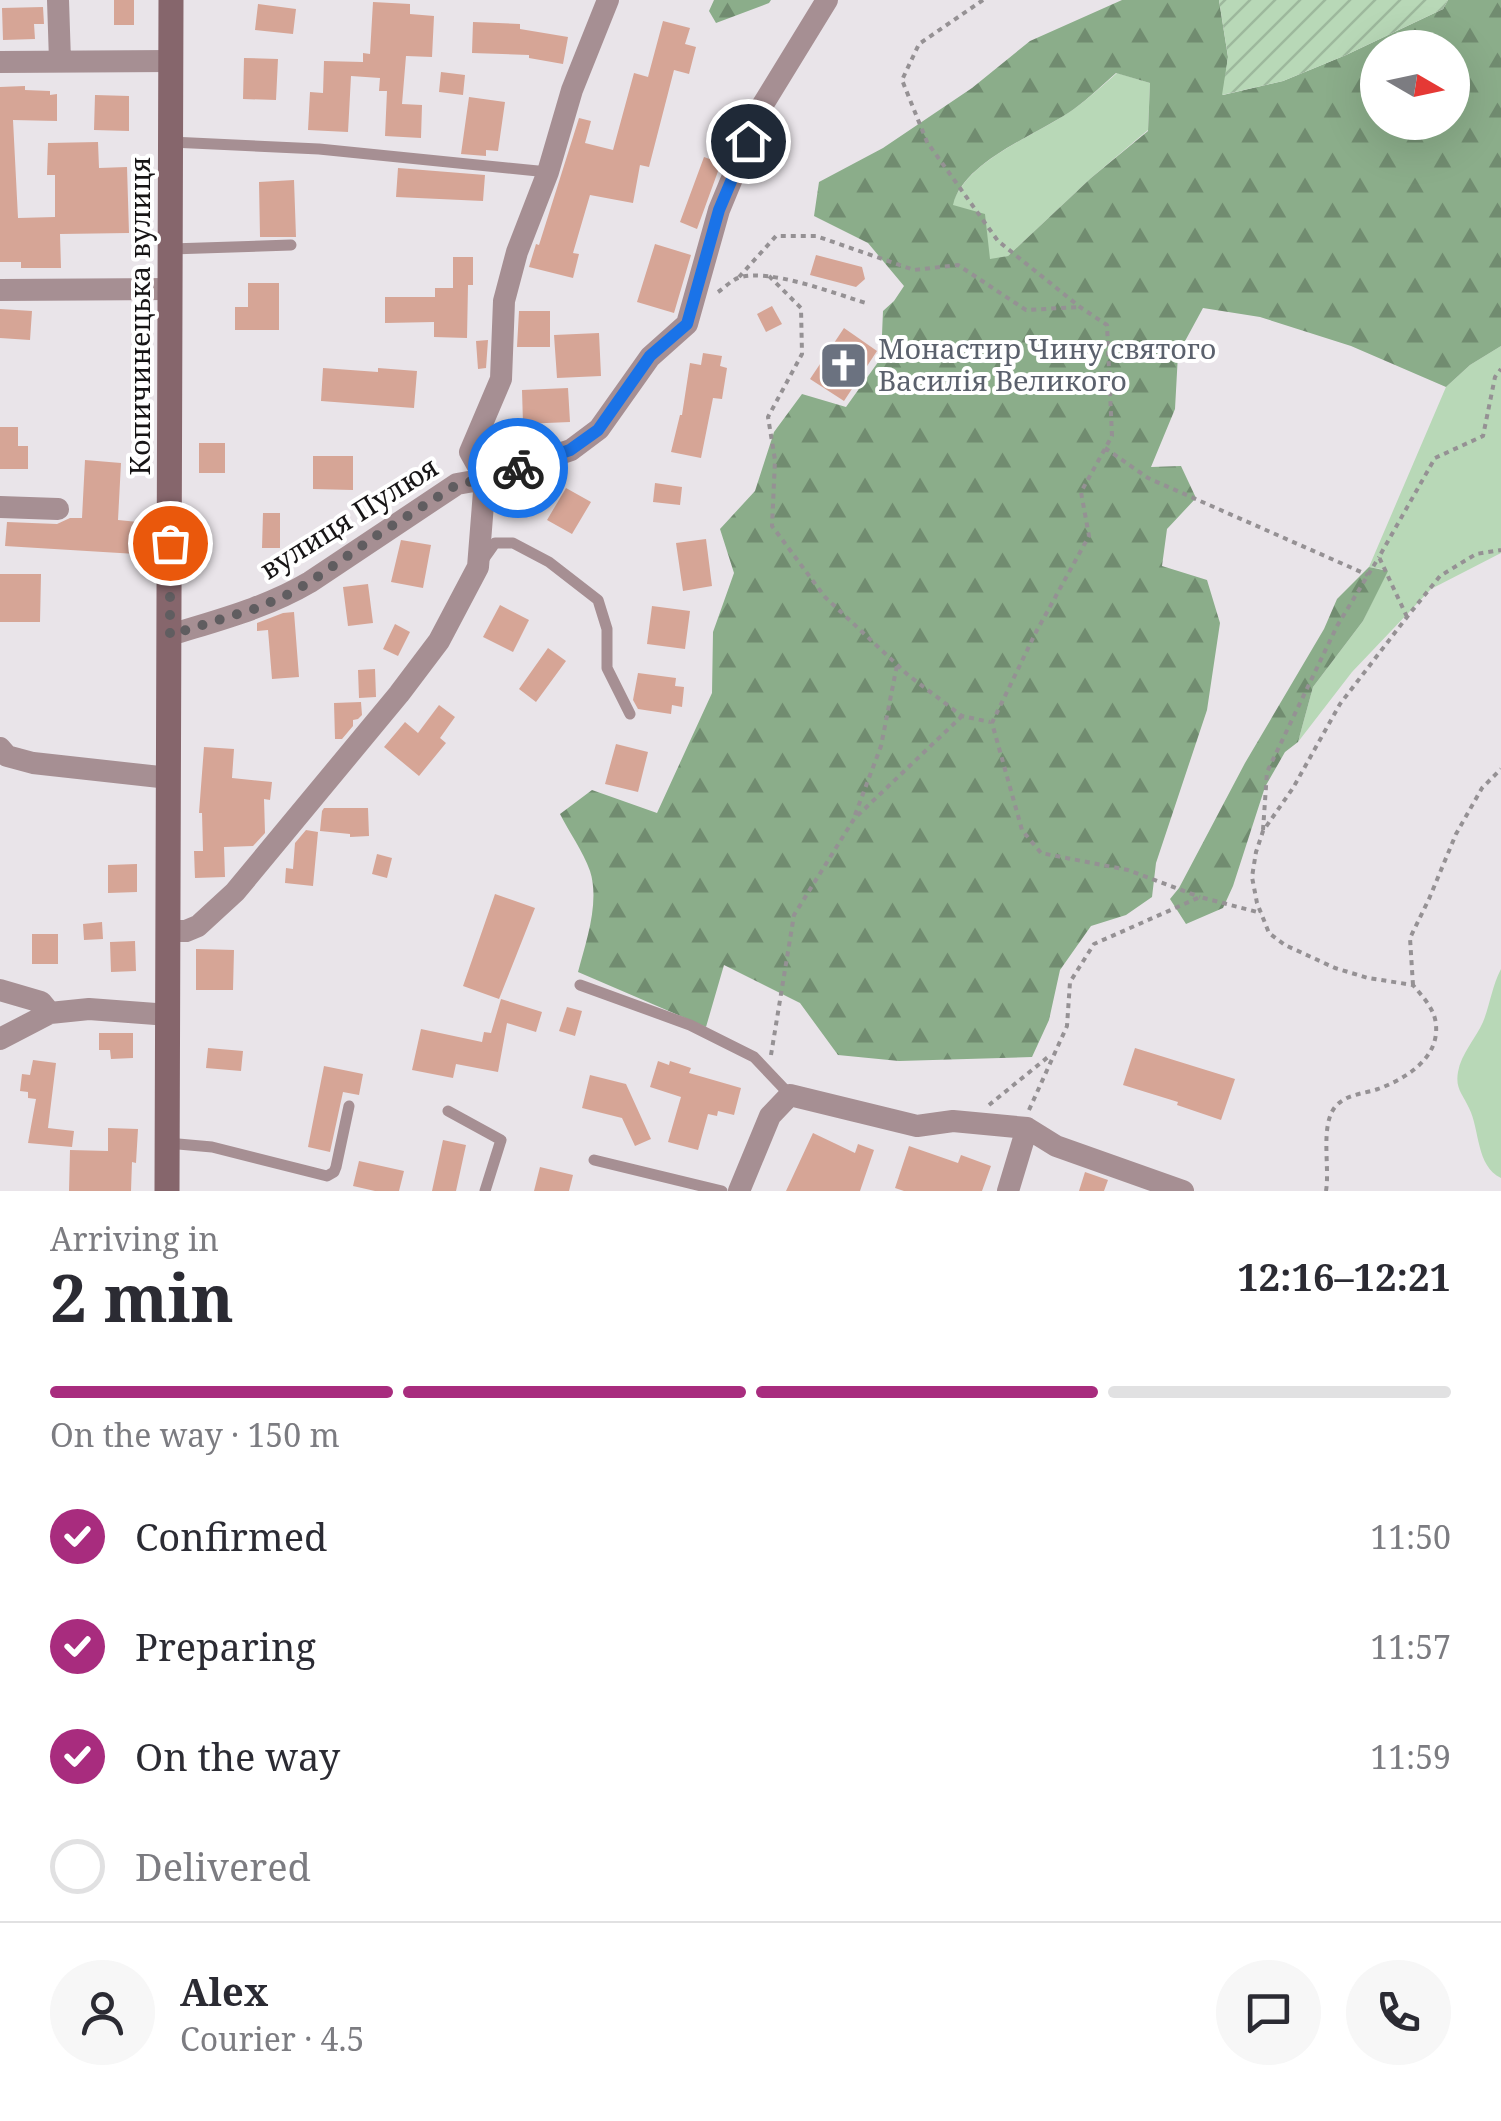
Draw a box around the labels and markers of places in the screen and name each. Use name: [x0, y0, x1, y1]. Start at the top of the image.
pin: [706, 99, 791, 184]
place label: Монастир Чину святого Василія Великого: [878, 329, 1216, 399]
church icon: Монастир Чину святого Василія Великого: [817, 339, 869, 391]
pin: [128, 501, 213, 586]

